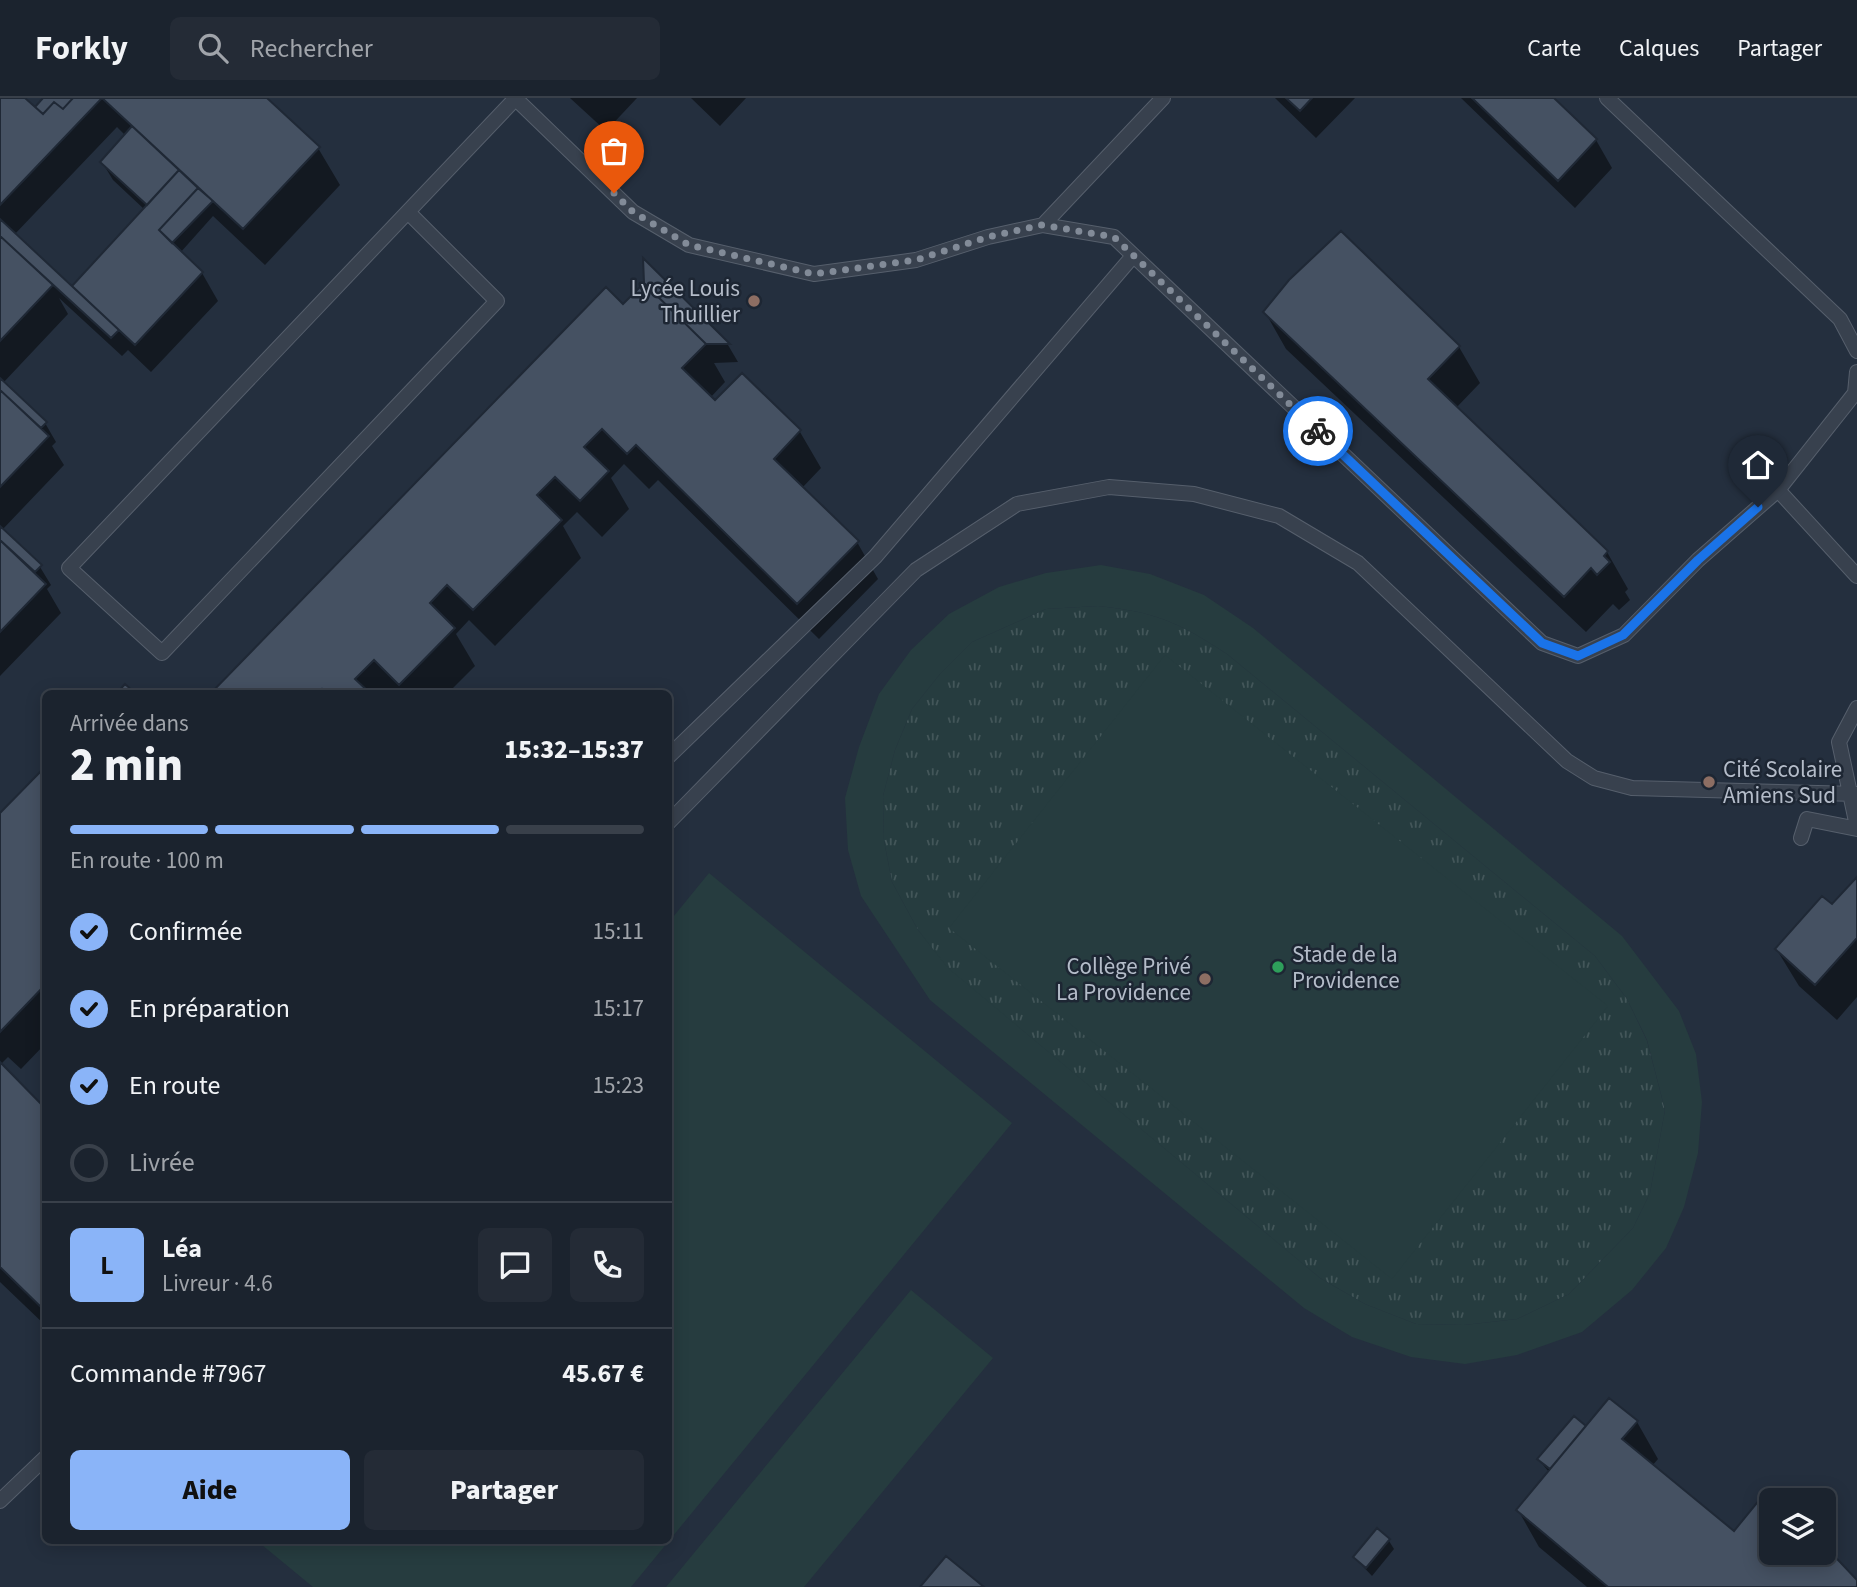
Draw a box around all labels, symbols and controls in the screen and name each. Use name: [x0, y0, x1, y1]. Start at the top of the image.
search box: [170, 17, 660, 80]
text: Forkly: [35, 25, 128, 72]
icon: search: [194, 29, 232, 67]
text: Rechercher: [250, 30, 373, 67]
text: Carte: [1527, 31, 1581, 66]
text: Calques: [1619, 31, 1699, 66]
text: Partager: [1737, 31, 1822, 66]
pin: [584, 121, 644, 193]
icon: bag: [595, 132, 633, 170]
place label: Lycée Louis Thuillier: [630, 272, 741, 331]
marker: Lycée Louis Thuillier: [746, 293, 762, 309]
courier: [1283, 396, 1353, 466]
icon: bike: [1299, 412, 1337, 450]
pin: [1728, 435, 1788, 507]
icon: home: [1739, 446, 1777, 484]
text: Arrivée dans: [70, 707, 189, 740]
text: 15:32–15:37: [504, 731, 644, 768]
text: 2 min: [70, 733, 183, 798]
place label: Cité Scolaire Amiens Sud: [1723, 753, 1842, 812]
marker: Cité Scolaire Amiens Sud: [1701, 774, 1717, 790]
text: En route · 100 m: [70, 844, 224, 877]
icon: check: [70, 913, 108, 951]
text: Confirmée: [129, 913, 243, 950]
text: 15:11: [593, 915, 644, 948]
place label: Stade de la Providence: [1292, 938, 1400, 997]
place label: Collège Privé La Providence: [1056, 950, 1191, 1009]
marker: Stade de la Providence: [1270, 959, 1286, 975]
marker: Collège Privé La Providence: [1197, 971, 1213, 987]
icon: check: [70, 990, 108, 1028]
text: En préparation: [129, 990, 290, 1027]
text: 15:17: [593, 992, 644, 1025]
icon: check: [70, 1067, 108, 1105]
text: En route: [129, 1067, 220, 1104]
text: 15:23: [593, 1069, 644, 1102]
text: Livrée: [129, 1144, 195, 1181]
button: chat: [478, 1228, 552, 1302]
button: phone: [570, 1228, 644, 1302]
text: Léa: [162, 1230, 202, 1267]
text: L: [100, 1247, 114, 1284]
text: Livreur · 4.6: [162, 1267, 273, 1300]
text: Commande #7967: [70, 1355, 267, 1392]
text: 45.67 €: [562, 1355, 644, 1392]
button: Aide: [70, 1450, 350, 1530]
button: Partager: [364, 1450, 644, 1530]
map controls: [1759, 1488, 1836, 1565]
button: layers: [1759, 1488, 1836, 1565]

